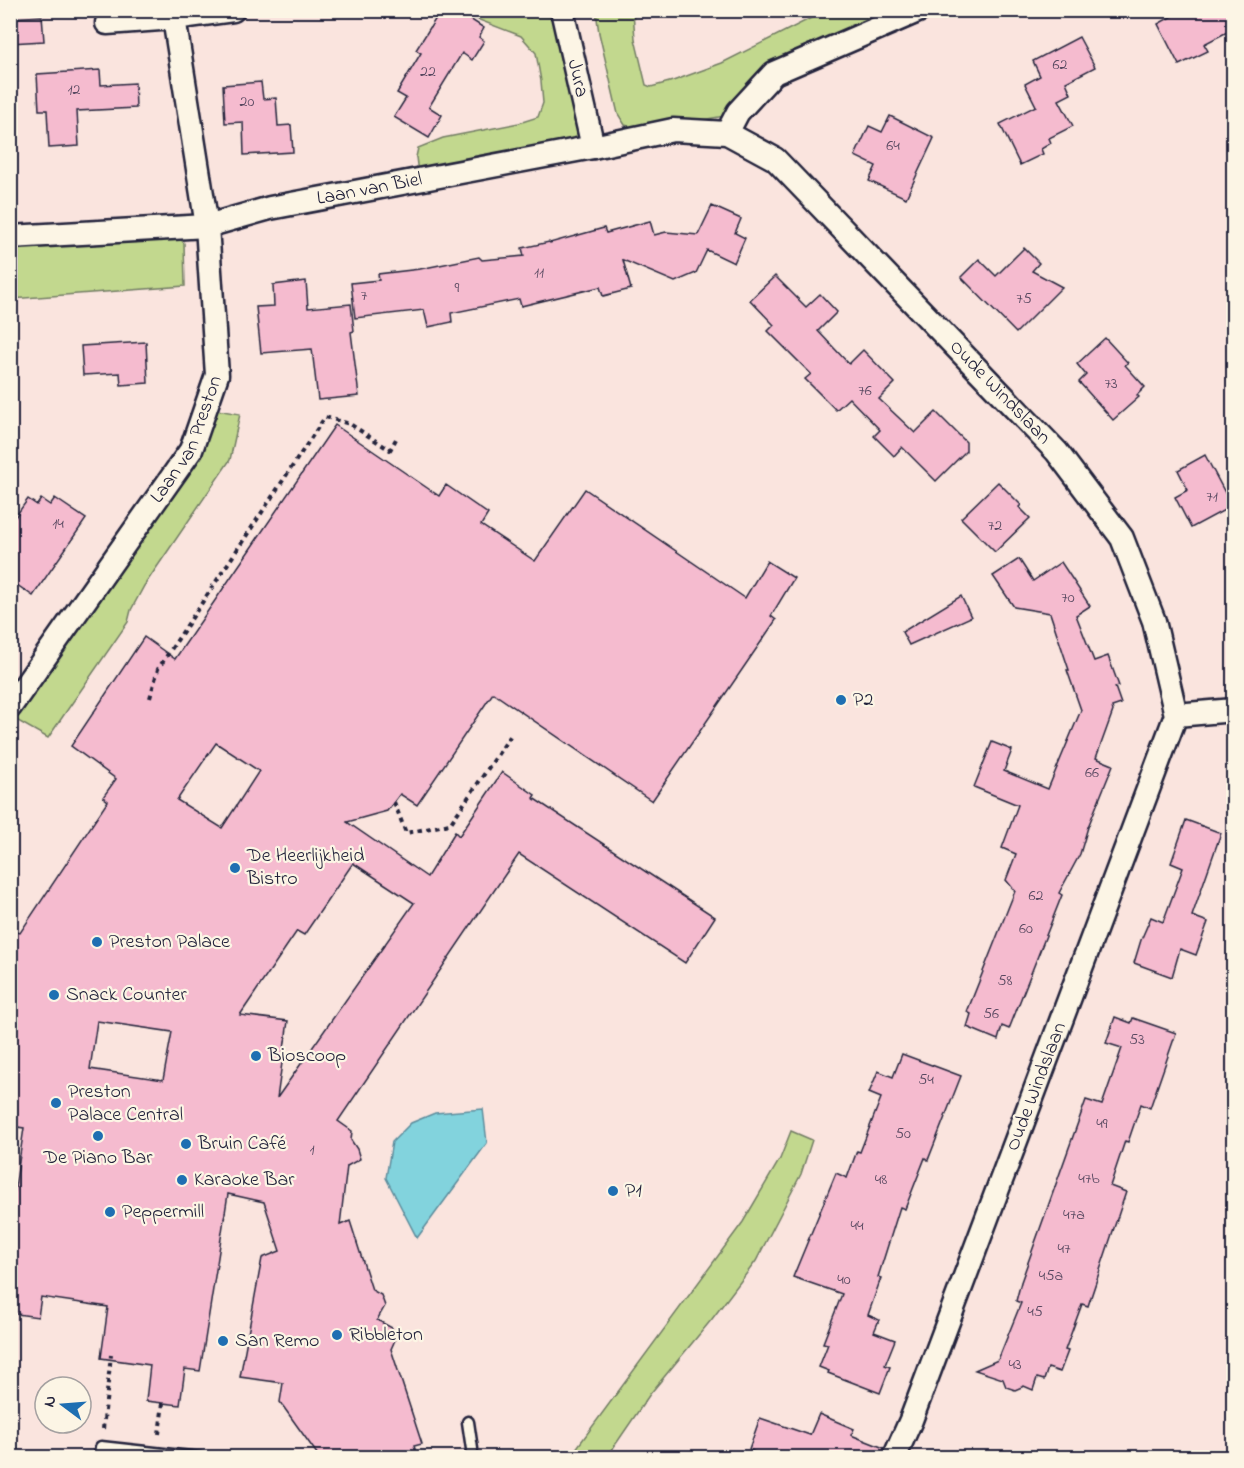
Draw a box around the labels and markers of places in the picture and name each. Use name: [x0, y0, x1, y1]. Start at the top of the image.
place label: P2: [853, 686, 873, 715]
marker: P2: [834, 693, 848, 707]
place label: De Heerlijkheid Bistro: [246, 842, 364, 894]
marker: De Heerlijkheid Bistro: [228, 861, 242, 875]
place label: Preston Palace: [109, 928, 230, 957]
marker: Preston Palace: [90, 935, 104, 949]
place label: Snack Counter: [66, 981, 187, 1010]
marker: Snack Counter: [47, 988, 61, 1002]
place label: Bioscoop: [267, 1042, 346, 1071]
marker: Bioscoop: [249, 1049, 263, 1063]
place label: Preston Palace Central: [68, 1078, 183, 1130]
marker: Preston Palace Central: [49, 1096, 63, 1110]
marker: De Piano Bar: [91, 1129, 105, 1143]
place label: Bruin Café: [197, 1130, 286, 1159]
marker: Bruin Café: [179, 1137, 193, 1151]
place label: De Piano Bar: [42, 1144, 153, 1173]
place label: Karaoke Bar: [194, 1166, 295, 1195]
marker: Karaoke Bar: [175, 1173, 189, 1187]
place label: P1: [625, 1177, 642, 1206]
marker: P1: [606, 1184, 620, 1198]
place label: Peppermill: [122, 1198, 204, 1227]
marker: Peppermill: [103, 1205, 117, 1219]
place label: Ribbleton: [349, 1321, 423, 1350]
place label: San Remo: [235, 1327, 319, 1356]
marker: Ribbleton: [330, 1328, 344, 1342]
marker: San Remo: [216, 1334, 230, 1348]

